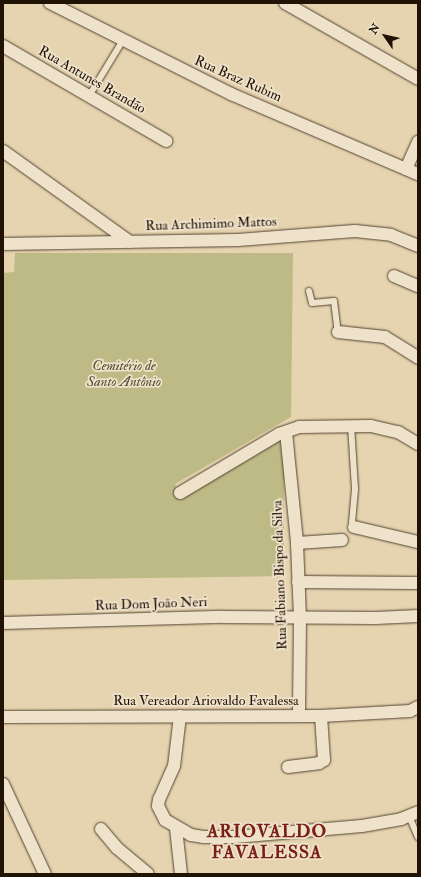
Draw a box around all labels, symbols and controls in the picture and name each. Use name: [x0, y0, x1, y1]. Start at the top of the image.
north arrow: [365, 16, 405, 56]
text: N: [366, 21, 383, 37]
street label: Rua Antunes Brandão: [35, 42, 149, 118]
street label: Rua Braz Rubim: [192, 52, 284, 106]
street label: Rua Archimimo Mattos: [145, 213, 277, 235]
park label: Cemitério de Santo Antônio: [87, 358, 161, 390]
street label: Rua Fabiano Bispo da Silva: [269, 500, 291, 650]
street label: Rua Dom João Neri: [95, 594, 207, 614]
street label: Rua Vereador Ariovaldo Favalessa: [113, 693, 299, 709]
district label: ARIOVALDO FAVALESSA: [207, 822, 327, 864]

